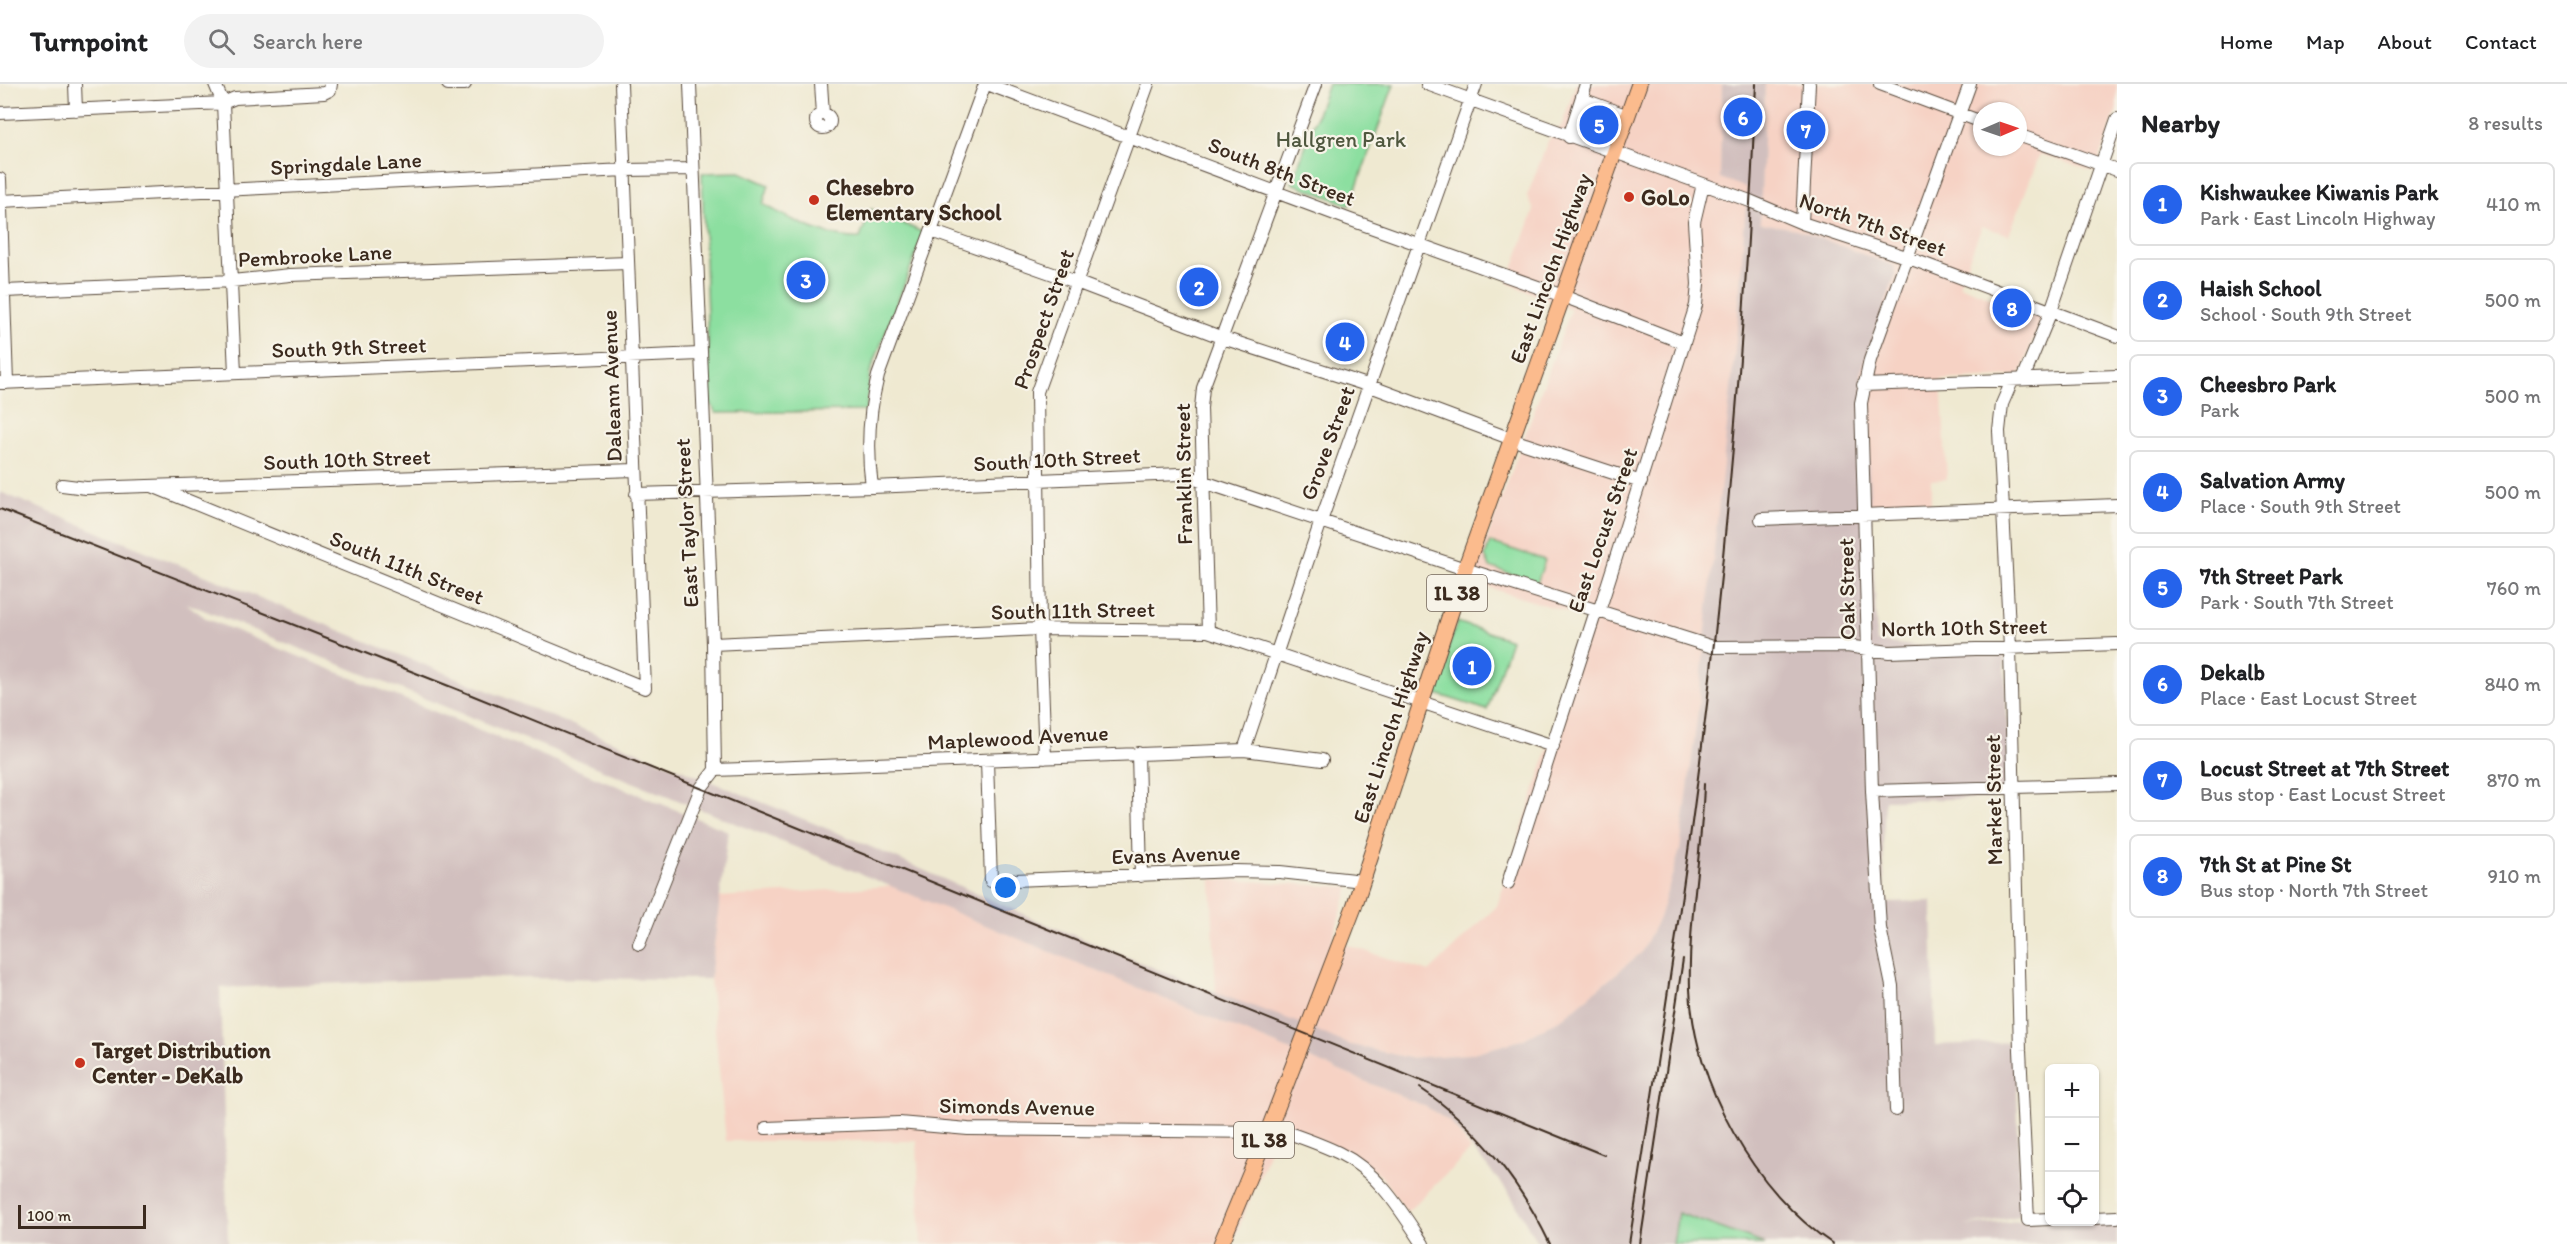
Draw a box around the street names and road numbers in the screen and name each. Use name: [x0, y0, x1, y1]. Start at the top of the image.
street label: South 8th Street: [1204, 131, 1359, 212]
street label: Springdale Lane: [270, 146, 422, 181]
street label: East Lincoln Highway: [1504, 169, 1598, 367]
street label: North 7th Street: [1796, 187, 1950, 262]
street label: Pembrooke Lane: [237, 238, 393, 273]
street label: Prospect Street: [1007, 246, 1080, 393]
street label: Daleann Avenue: [595, 310, 628, 462]
street label: South 9th Street: [271, 331, 427, 364]
street label: Grove Street: [1294, 382, 1361, 504]
street label: Franklin Street: [1169, 403, 1198, 545]
street label: East Taylor Street: [669, 438, 704, 608]
street label: South 10th Street: [973, 442, 1141, 477]
street label: South 10th Street: [263, 443, 431, 476]
street label: East Locust Street: [1562, 444, 1643, 616]
street label: South 11th Street: [326, 524, 488, 611]
street label: Oak Street: [1832, 538, 1861, 640]
road number: IL 38: [1427, 575, 1487, 611]
street label: South 11th Street: [991, 596, 1155, 625]
street label: North 10th Street: [1881, 613, 2047, 642]
street label: East Lincoln Highway: [1347, 627, 1434, 827]
street label: Maplewood Avenue: [927, 719, 1109, 756]
street label: Market Street: [1979, 734, 2008, 866]
street label: Evans Avenue: [1111, 839, 1241, 870]
street label: Simonds Avenue: [939, 1092, 1095, 1121]
road number: IL 38: [1234, 1122, 1294, 1158]

